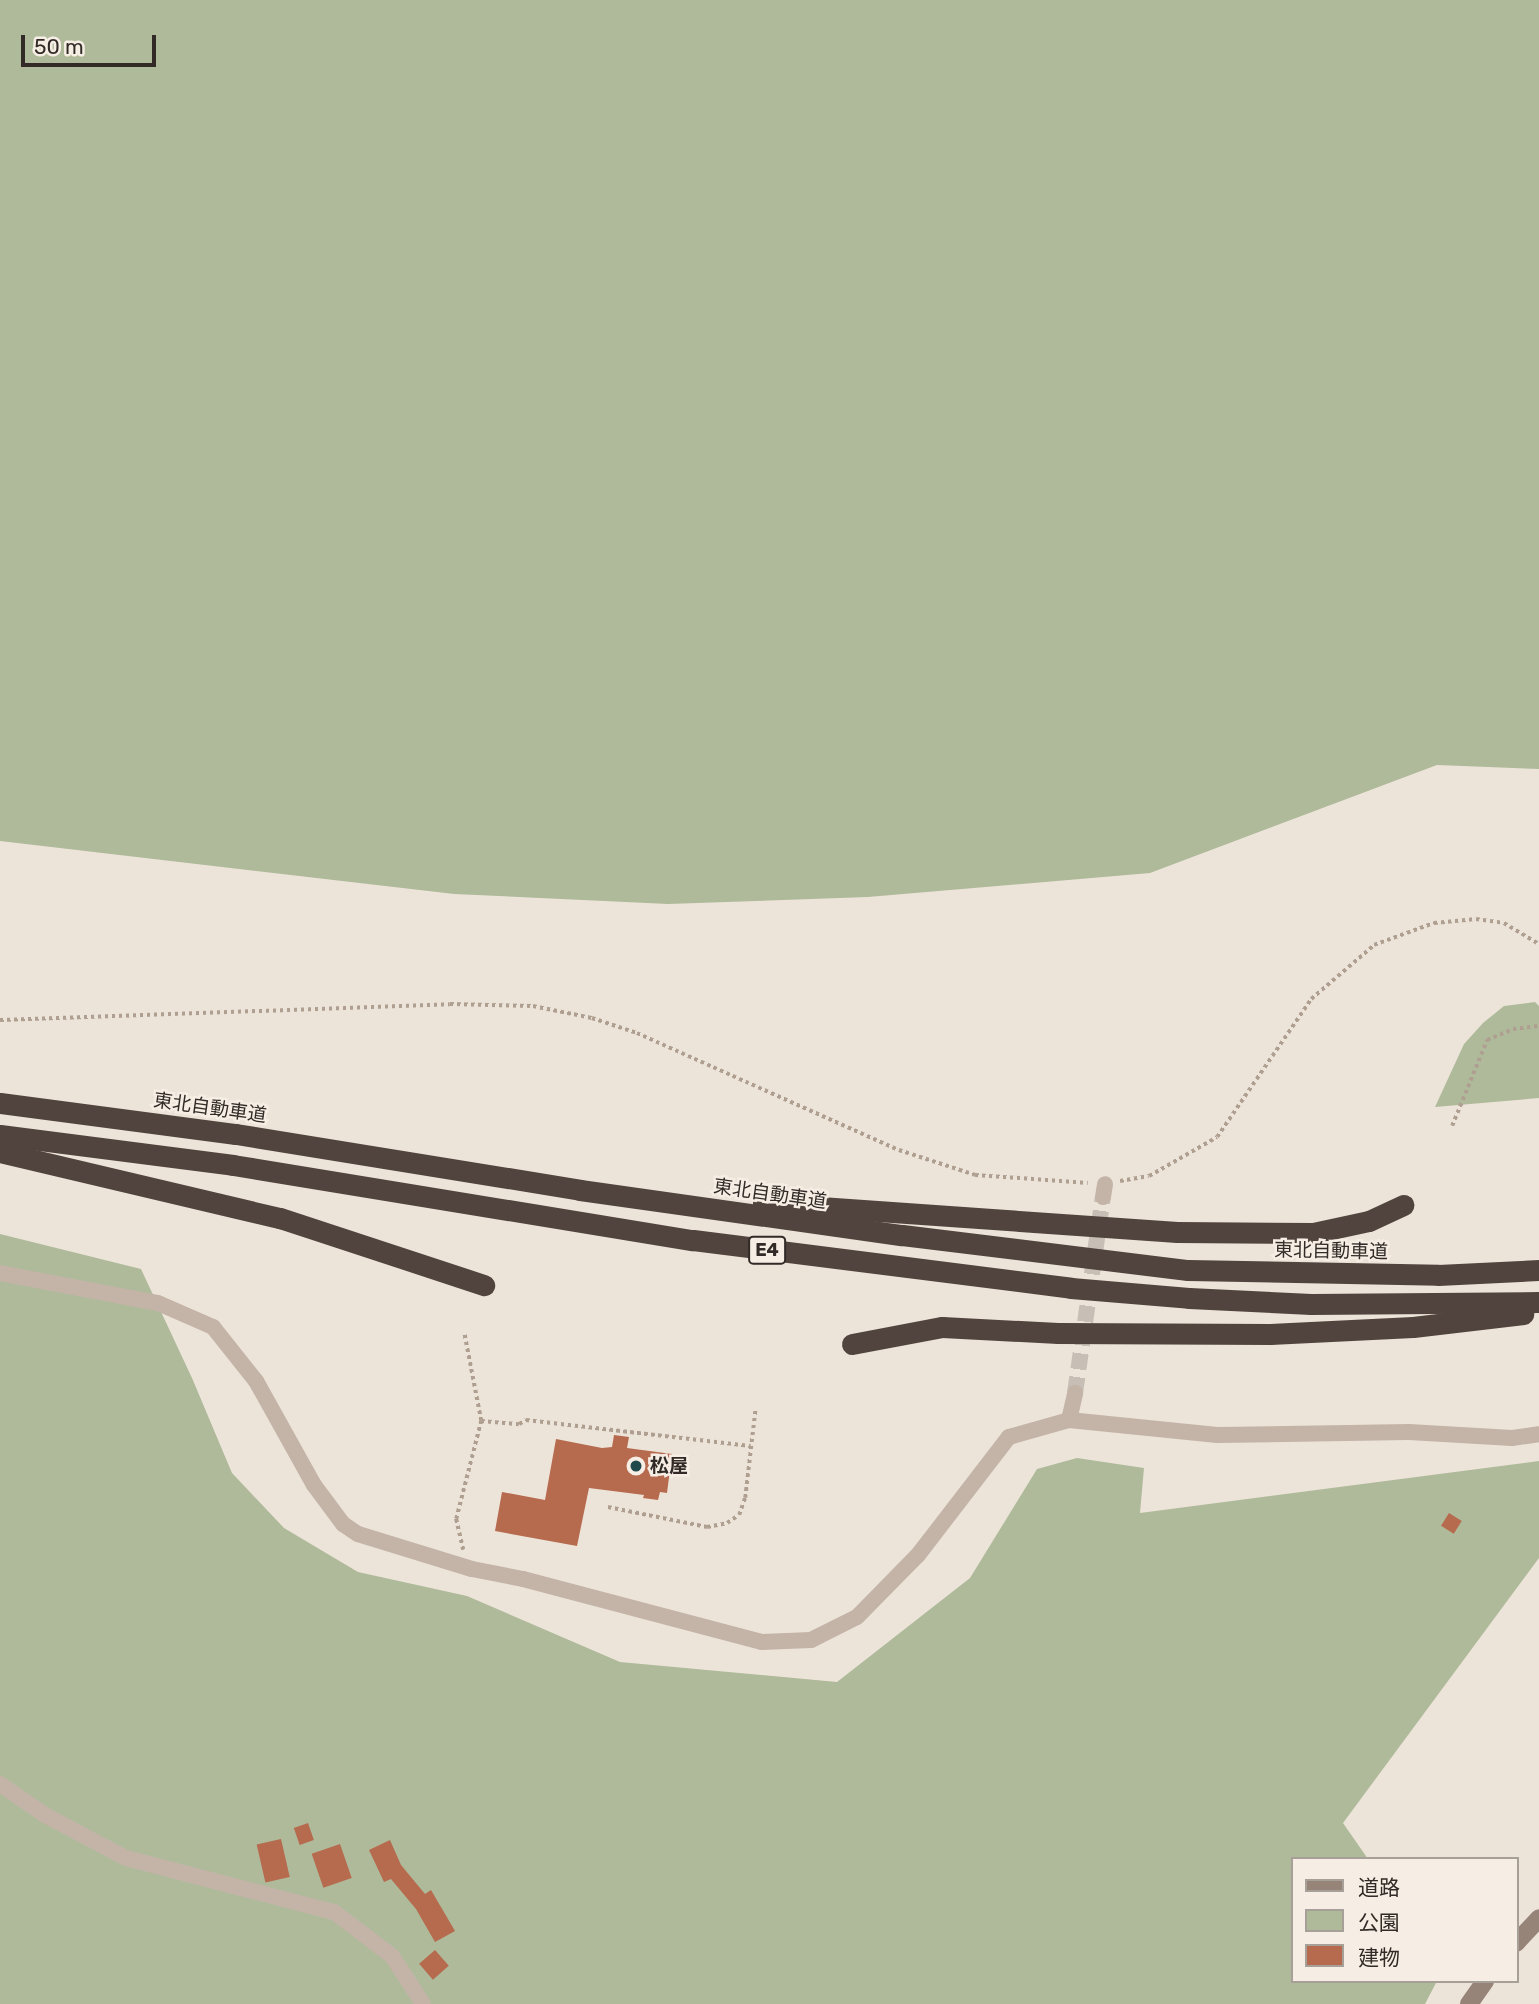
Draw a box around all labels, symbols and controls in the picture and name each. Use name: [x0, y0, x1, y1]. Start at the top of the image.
scale bar: [24, 21, 159, 65]
text: 50 m: [34, 34, 84, 59]
street label: 東北自動車道: [152, 1089, 268, 1127]
street label: 東北自動車道: [712, 1175, 828, 1213]
road number: E4: [748, 1236, 786, 1265]
street label: 東北自動車道: [1274, 1239, 1388, 1263]
place label: 松屋: [650, 1455, 688, 1477]
marker: 松屋: [628, 1458, 644, 1474]
legend: [1290, 1857, 1518, 1983]
text: 道路: [1358, 1875, 1400, 1900]
text: 公園: [1358, 1910, 1400, 1935]
text: 建物: [1358, 1945, 1400, 1970]

